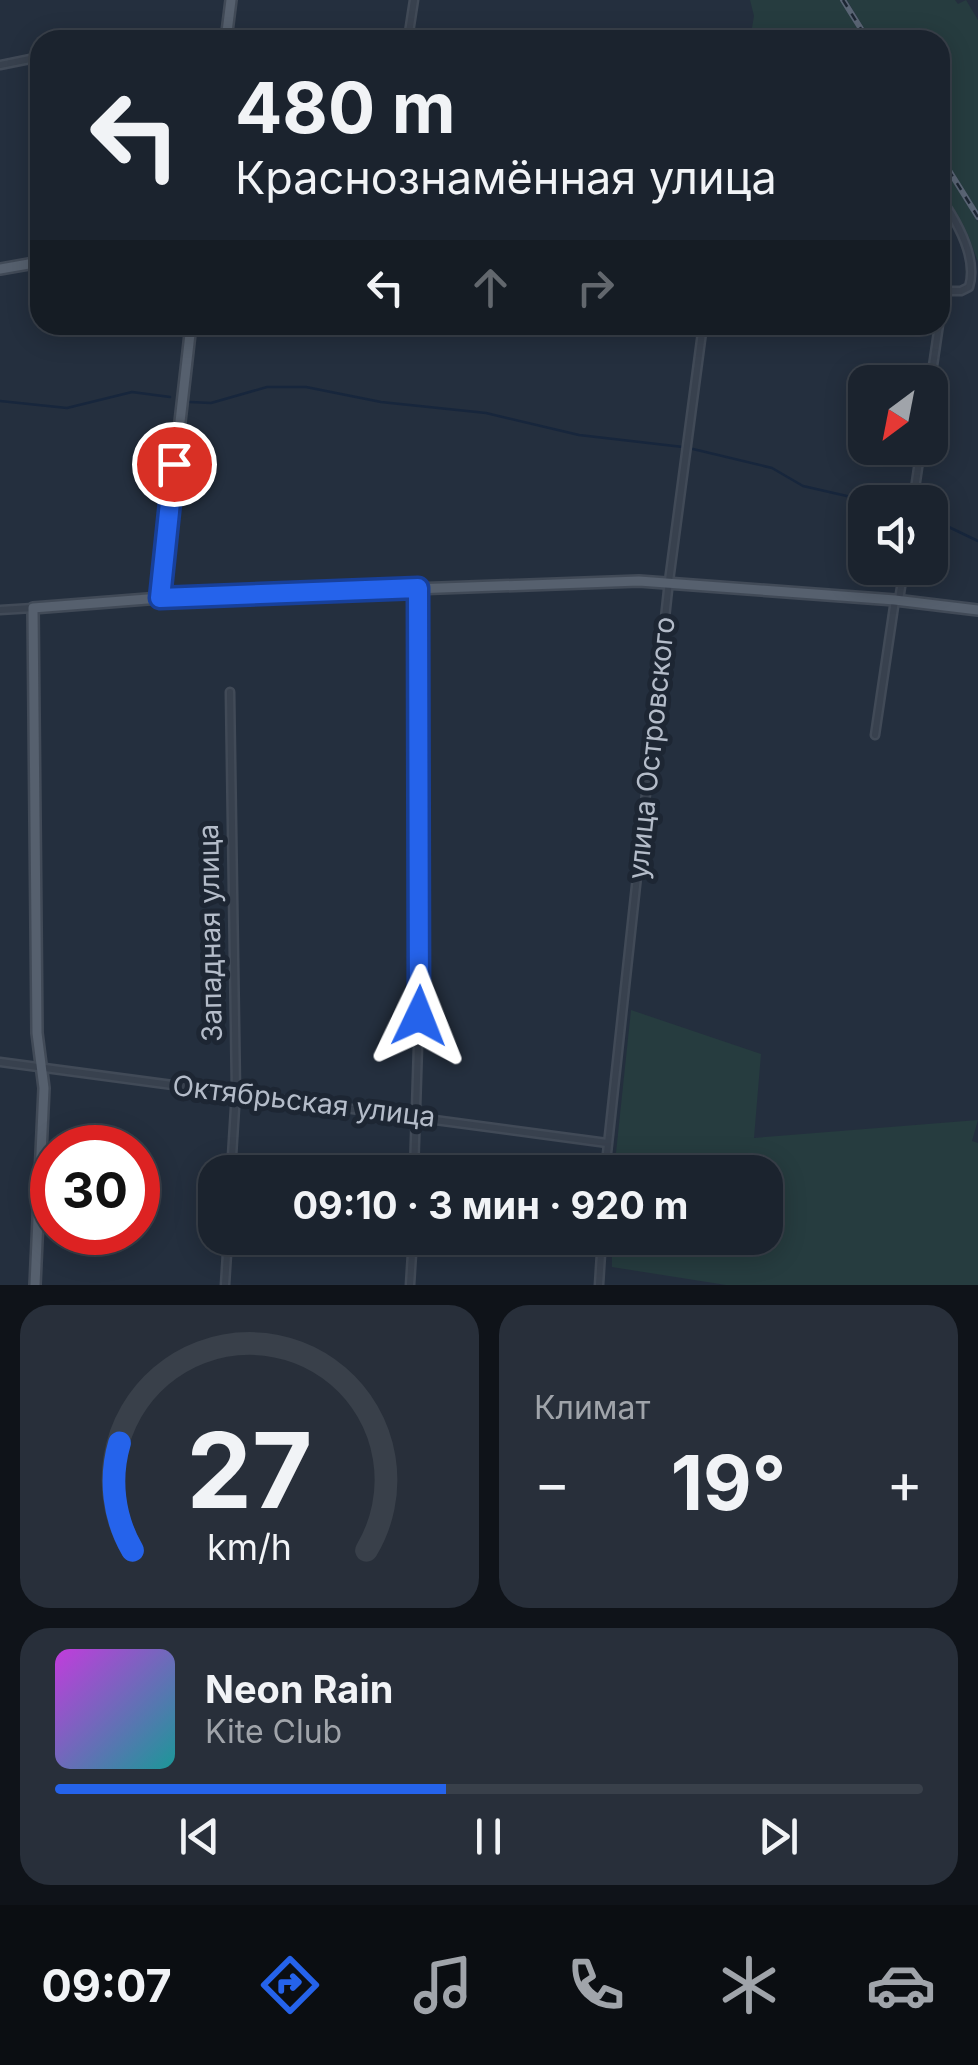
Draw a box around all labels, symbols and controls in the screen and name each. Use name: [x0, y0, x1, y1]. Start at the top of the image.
text: 480 m: [235, 65, 456, 150]
icon: left: [70, 70, 200, 200]
text: Краснознамённая улица: [235, 150, 777, 205]
icon: left: [358, 260, 413, 315]
icon: ahead: [463, 260, 518, 315]
icon: right: [568, 260, 623, 315]
north arrow: [848, 365, 948, 465]
map controls: [848, 365, 948, 585]
pin: [132, 422, 217, 507]
icon: arrive: [147, 437, 202, 492]
button: sound: [848, 485, 948, 585]
street label: улица Островского: [620, 615, 682, 881]
street label: Западная улица: [191, 824, 229, 1042]
position arrow: [367, 964, 471, 1068]
street label: Октябрьская улица: [171, 1068, 437, 1134]
speed limit sign: 30: [30, 1125, 160, 1255]
text: 09:10 · 3 мин · 920 m: [293, 1182, 689, 1228]
text: Климат: [534, 1388, 650, 1427]
text: 27: [187, 1407, 313, 1533]
text: 19°: [671, 1437, 786, 1528]
text: −: [534, 1450, 570, 1516]
text: +: [887, 1450, 923, 1516]
text: km/h: [207, 1525, 292, 1569]
text: Neon Rain: [205, 1666, 393, 1712]
text: Kite Club: [205, 1712, 342, 1751]
icon: previous: [172, 1809, 227, 1864]
icon: pause: [461, 1809, 516, 1864]
icon: next: [751, 1809, 806, 1864]
icon: directions: [255, 1950, 325, 2020]
icon: music: [408, 1950, 478, 2020]
icon: phone: [561, 1950, 631, 2020]
icon: climate: [714, 1950, 784, 2020]
icon: car: [866, 1950, 936, 2020]
text: 09:07: [41, 1958, 172, 2013]

